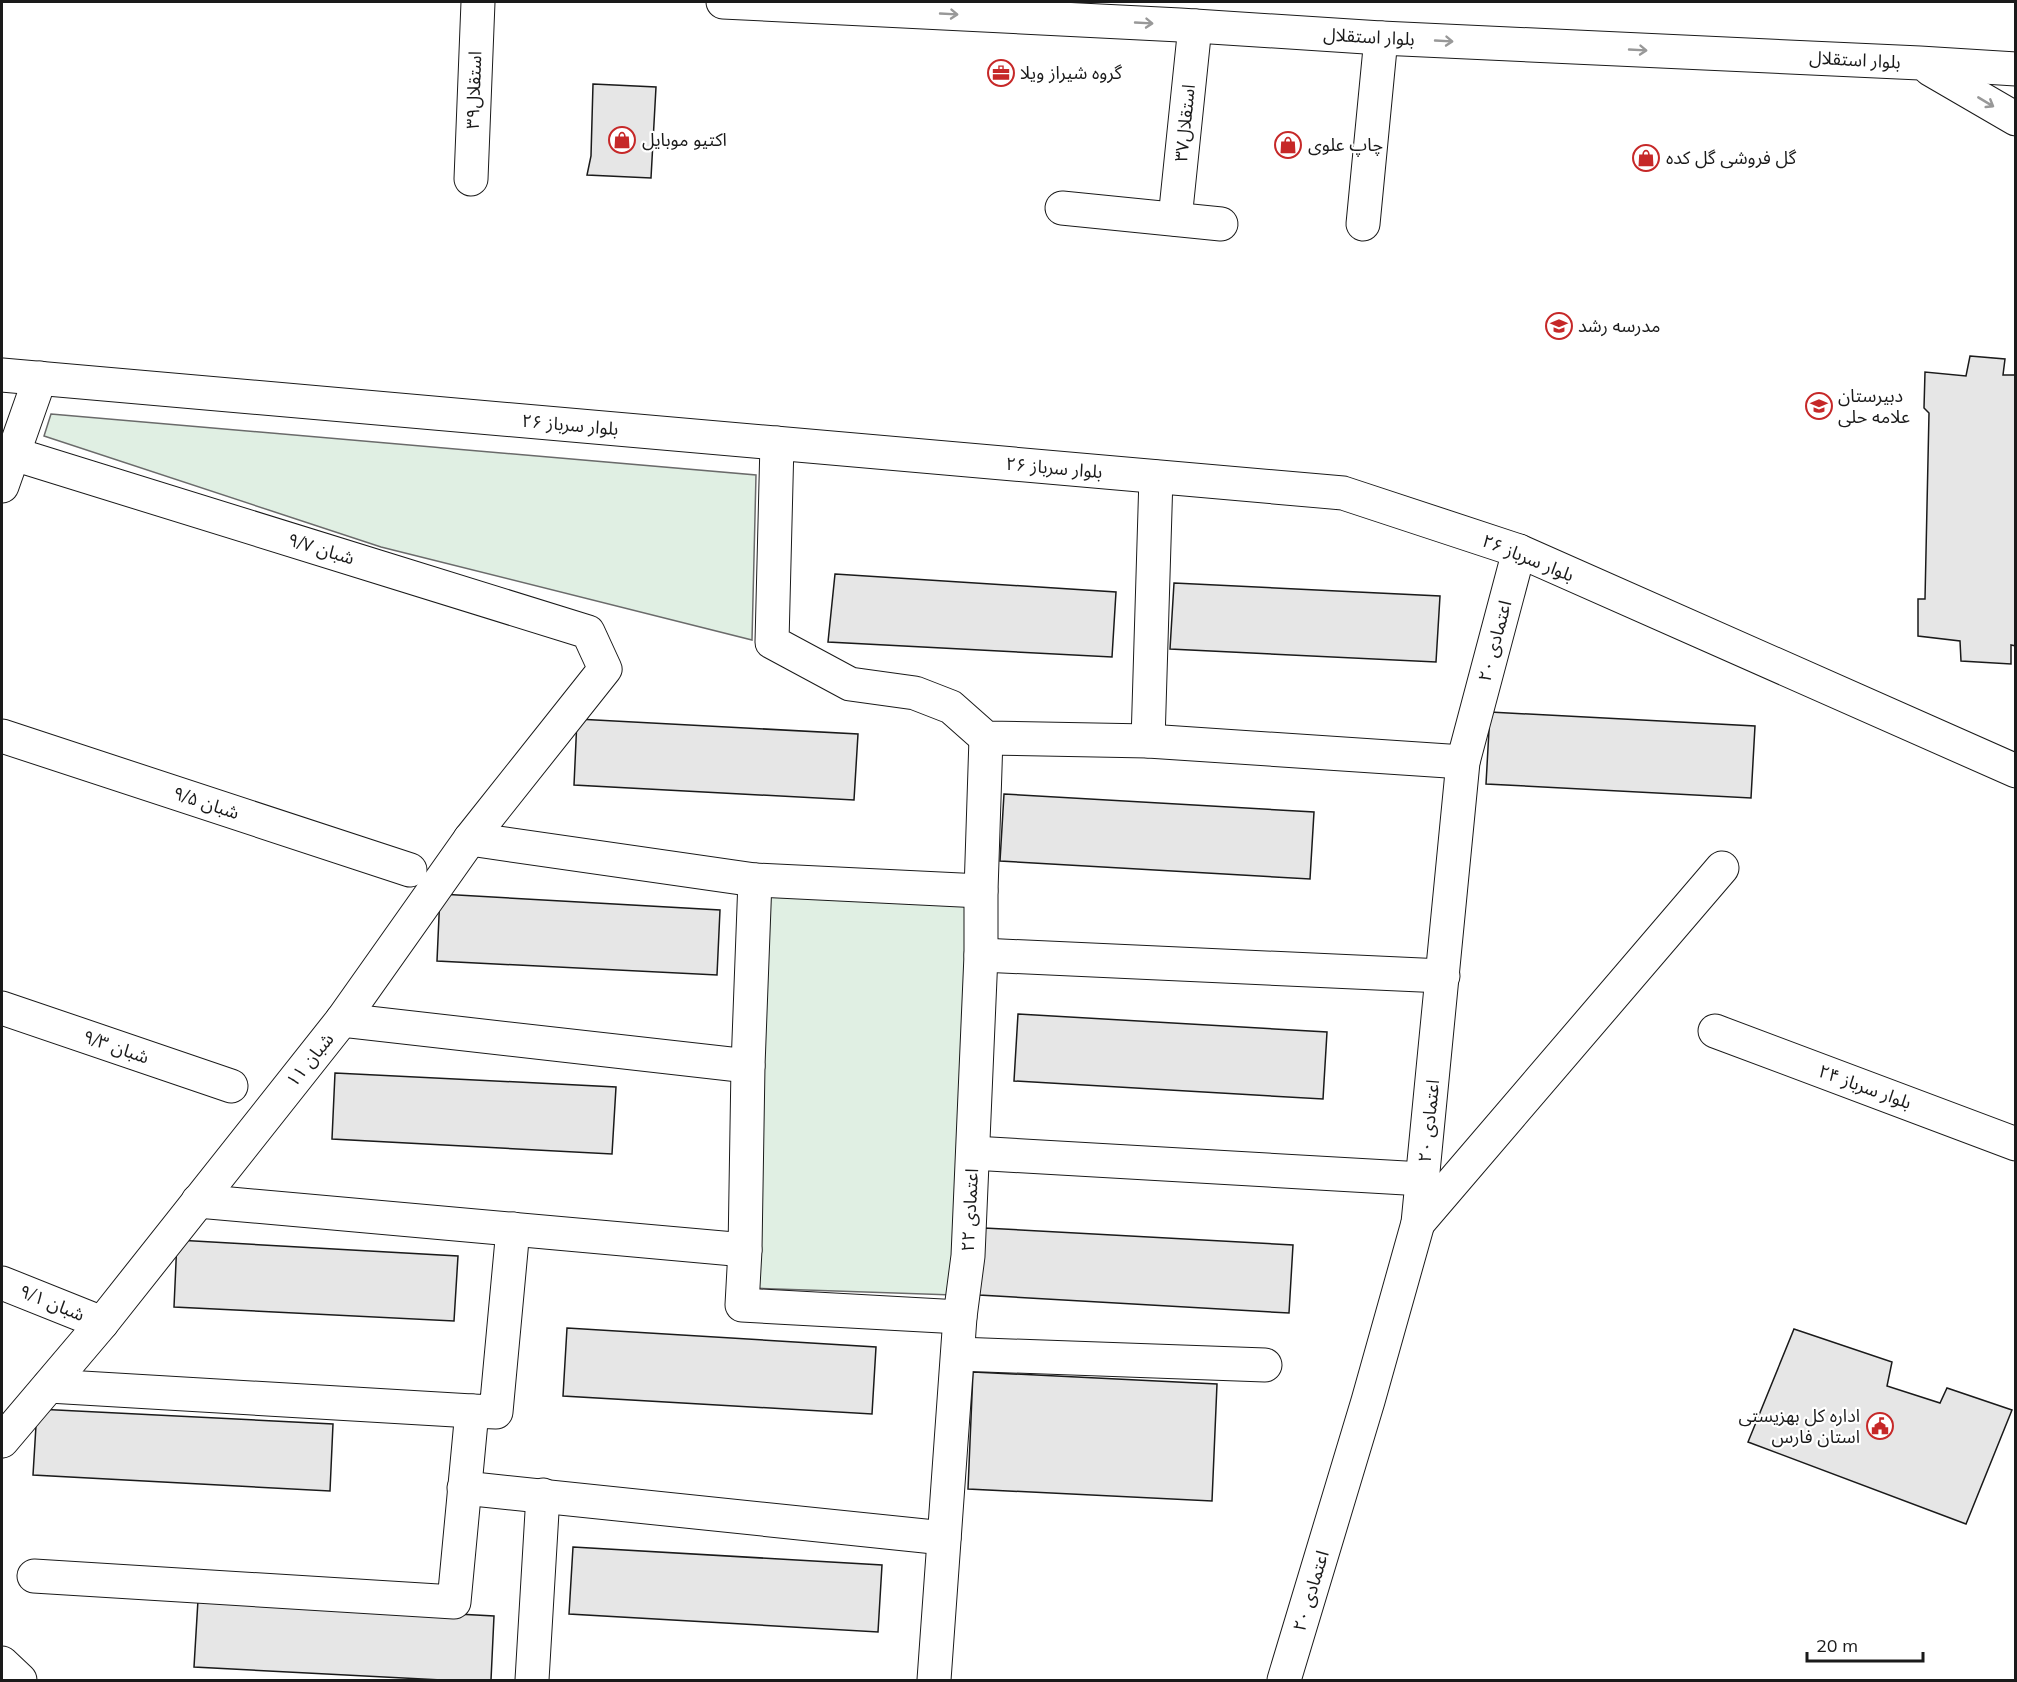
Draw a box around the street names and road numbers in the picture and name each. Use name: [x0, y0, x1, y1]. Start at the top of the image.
street label: بلوار استقلال: [1323, 23, 1415, 50]
street label: بلوار استقلال: [1809, 46, 1901, 73]
street label: استقلال۳۹: [461, 51, 486, 129]
street label: استقلال۳۷: [1169, 83, 1200, 163]
street label: ۲۶ بلوار سرباز: [521, 409, 619, 440]
street label: ۲۶ بلوار سرباز: [1005, 452, 1103, 483]
street label: ۹/۷ شبان: [285, 528, 357, 570]
street label: ۲۶ بلوار سرباز: [1479, 529, 1577, 586]
street label: ۲۰ اعتمادی: [1473, 598, 1516, 684]
street label: ۹/۵ شبان: [170, 781, 242, 824]
street label: ۹/۳ شبان: [80, 1025, 152, 1069]
street label: ۱۱ شبان: [281, 1028, 338, 1091]
street label: ۲۴ بلوار سرباز: [1816, 1059, 1915, 1114]
street label: ۲۰ اعتمادی: [1413, 1078, 1444, 1164]
street label: ۲۲ اعتمادی: [956, 1168, 983, 1252]
street label: ۹/۱ شبان: [16, 1279, 88, 1326]
street label: ۲۰ اعتمادی: [1287, 1548, 1334, 1634]

